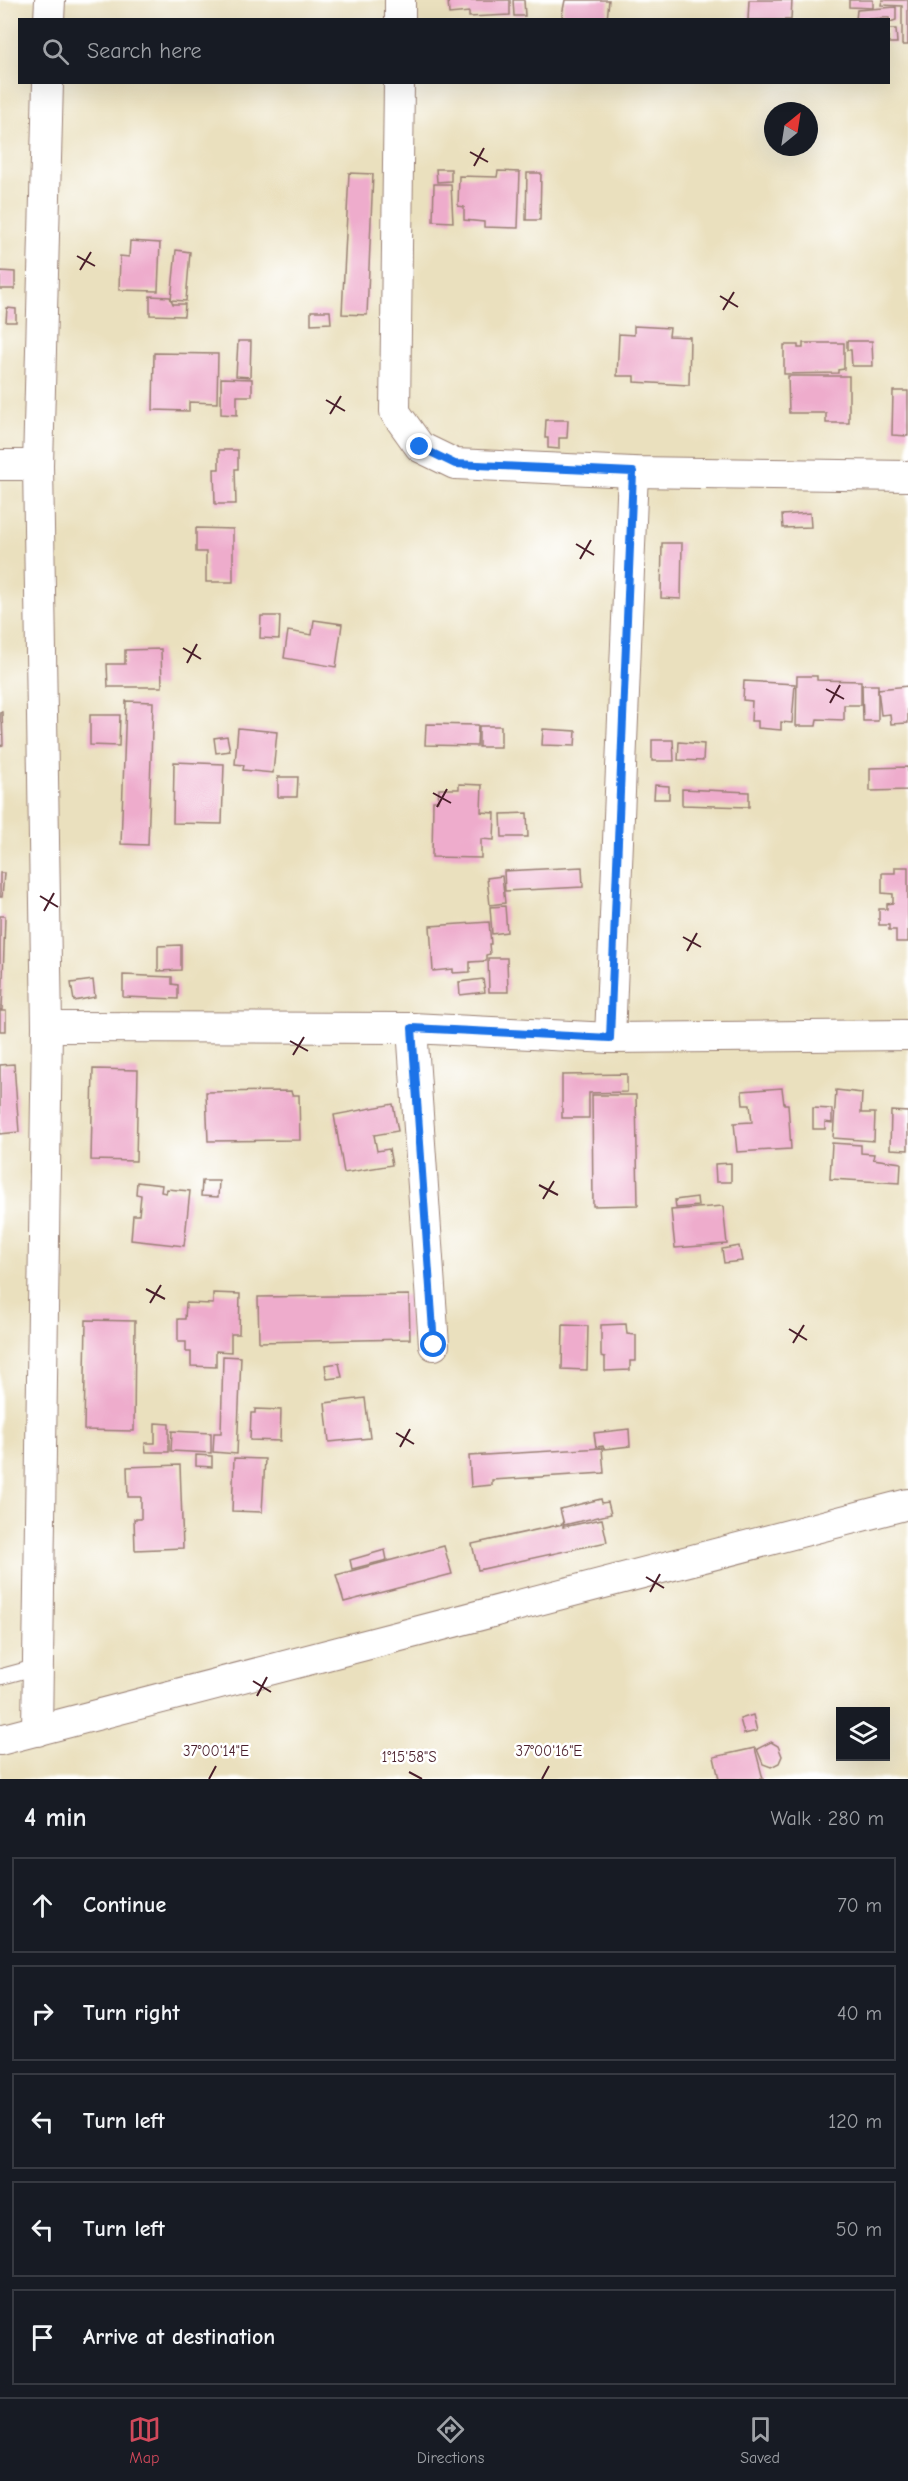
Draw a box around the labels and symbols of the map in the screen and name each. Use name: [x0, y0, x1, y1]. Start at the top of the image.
north arrow: [764, 102, 818, 156]
route end: [406, 433, 432, 459]
route start: [420, 1331, 446, 1357]
text: 37°00'14"E: [183, 1742, 249, 1760]
text: 37°00'16"E: [516, 1742, 582, 1760]
text: 1°15'58"S: [382, 1748, 436, 1766]

